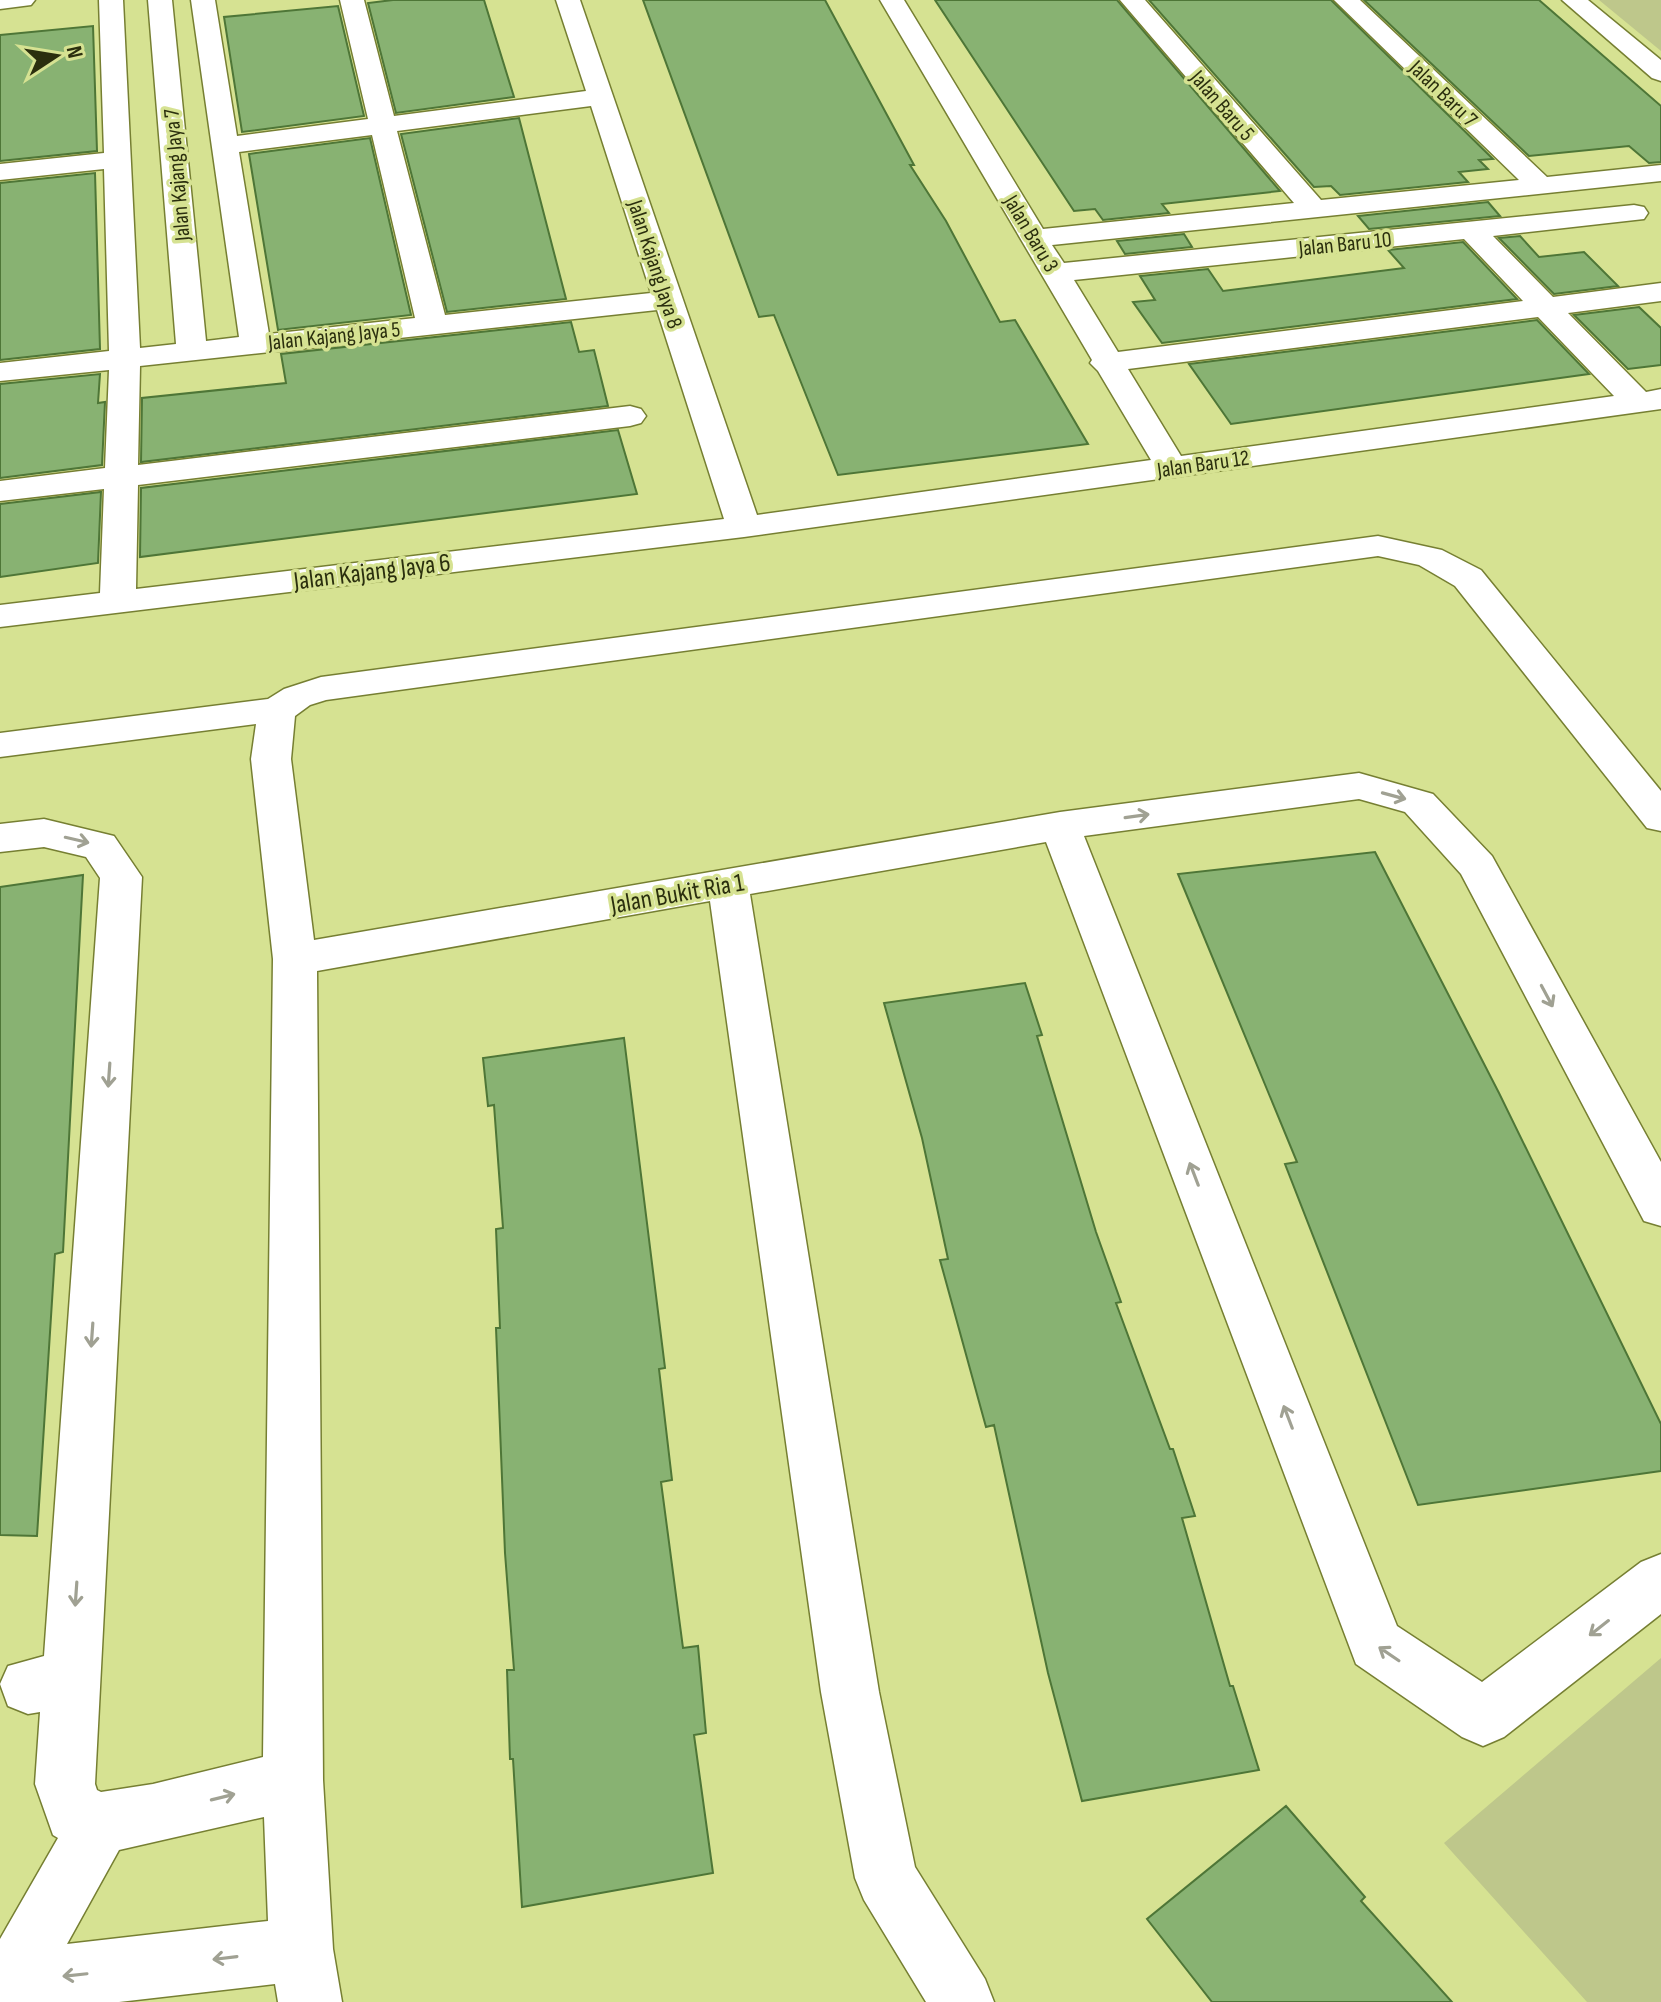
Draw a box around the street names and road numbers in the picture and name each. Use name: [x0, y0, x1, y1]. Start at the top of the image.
street label: Jalan Baru 7: [1402, 54, 1483, 133]
street label: Jalan Baru 5: [1183, 64, 1260, 147]
street label: Jalan Kajang Jaya 7: [158, 107, 197, 243]
street label: Jalan Baru 3: [997, 190, 1064, 277]
street label: Jalan Kajang Jaya 8: [621, 196, 688, 332]
street label: Jalan Baru 10: [1296, 226, 1393, 263]
street label: Jalan Kajang Jaya 5: [266, 316, 402, 357]
street label: Jalan Baru 12: [1154, 445, 1251, 484]
street label: Jalan Kajang Jaya 6: [291, 547, 452, 598]
street label: Jalan Bukit Ria 1: [607, 868, 746, 922]

